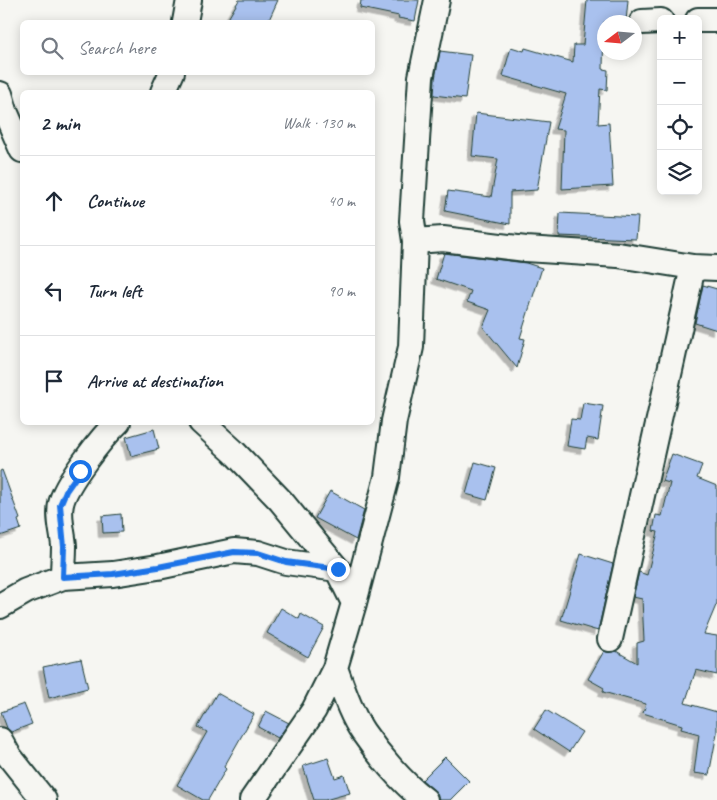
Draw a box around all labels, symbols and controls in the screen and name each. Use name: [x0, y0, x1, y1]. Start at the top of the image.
north arrow: [597, 15, 642, 60]
map controls: [657, 15, 702, 195]
button: +: [657, 15, 702, 60]
search box: [20, 20, 375, 75]
icon: search: [38, 34, 66, 62]
text: Search here: [78, 36, 155, 60]
button: −: [657, 60, 702, 105]
button: locate: [657, 105, 702, 150]
text: 2 min: [40, 110, 80, 136]
text: Walk · 130 m: [283, 113, 355, 133]
button: layers: [657, 150, 702, 195]
icon: ahead: [40, 187, 68, 215]
text: Continue: [87, 189, 144, 213]
text: 40 m: [328, 191, 355, 211]
icon: left: [40, 277, 68, 305]
text: Turn left: [87, 279, 142, 303]
text: 90 m: [328, 281, 355, 301]
icon: arrive: [40, 367, 68, 395]
text: Arrive at destination: [87, 369, 223, 393]
route start: [69, 460, 92, 483]
route end: [327, 558, 350, 581]

